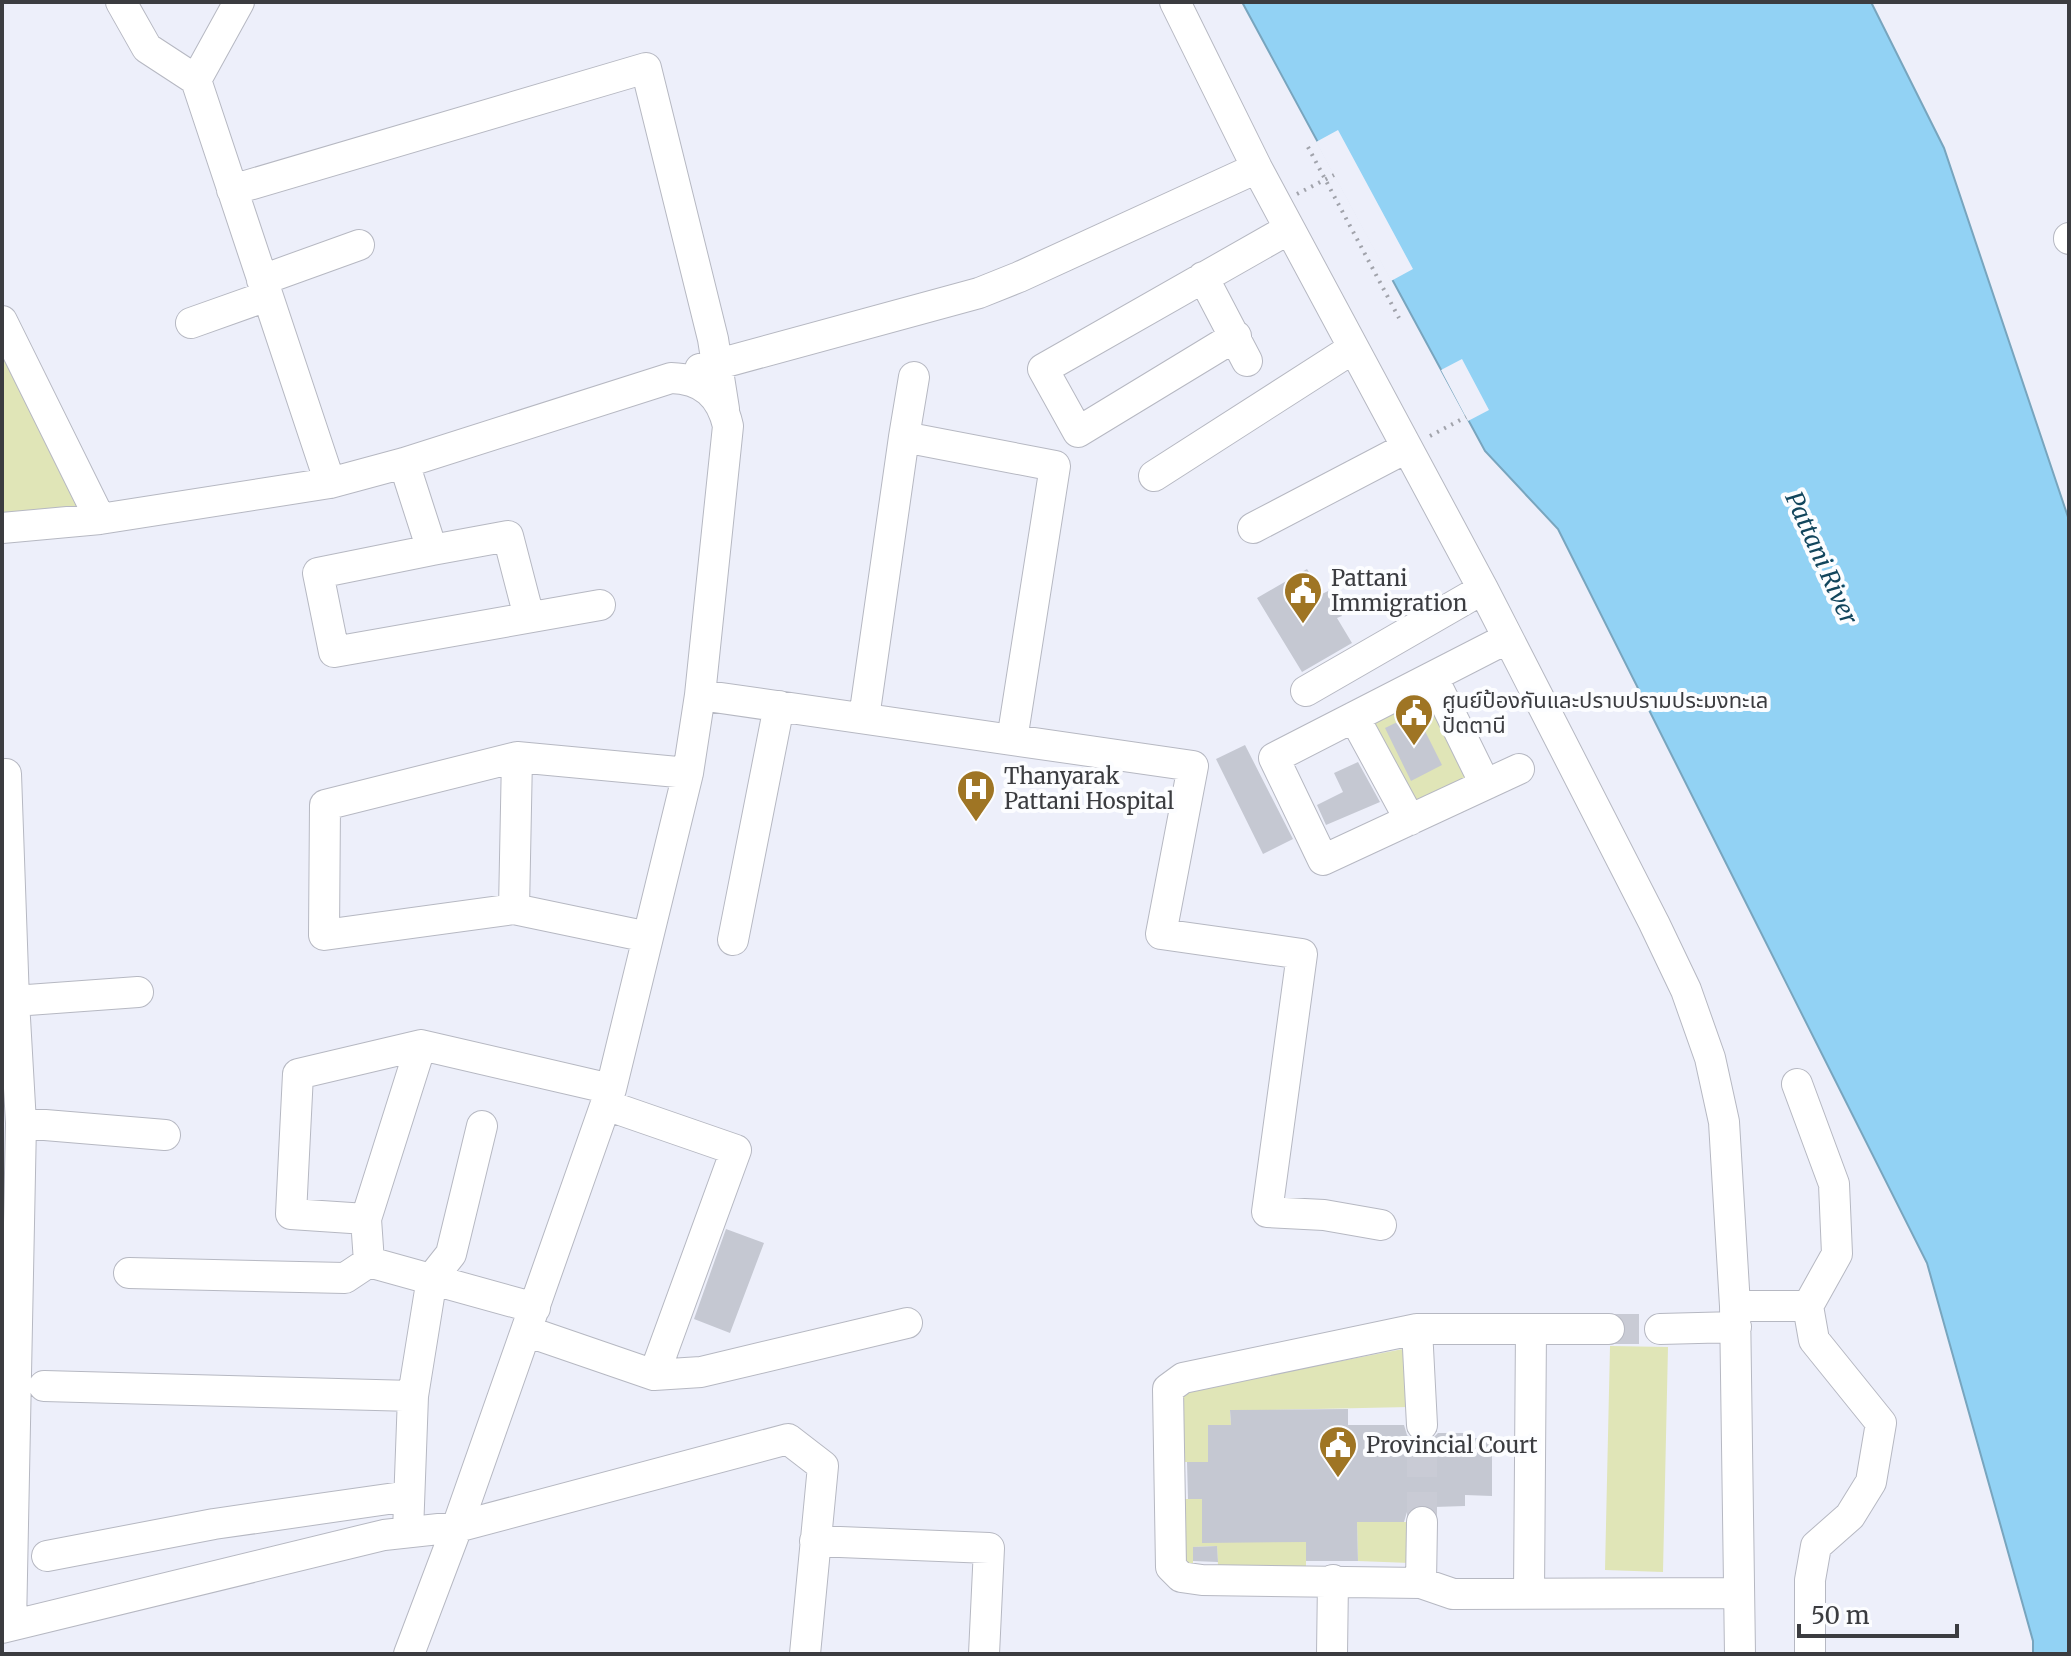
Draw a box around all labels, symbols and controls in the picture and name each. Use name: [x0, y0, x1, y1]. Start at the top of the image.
water label: Pattani River: [1778, 487, 1865, 630]
place label: Pattani Immigration: [1331, 564, 1468, 617]
public building icon: Pattani Immigration: [1282, 570, 1324, 625]
place label: ศูนย์ป้องกันและปราบปรามประมงทะเล ปัตตานี: [1442, 686, 1768, 739]
public building icon: ศูนย์ป้องกันและปราบปรามประมงทะเล ปัตตานี: [1393, 692, 1435, 747]
place label: Thanyarak Pattani Hospital: [1004, 762, 1174, 815]
hospital icon: Thanyarak Pattani Hospital: [955, 768, 997, 823]
public building icon: Provincial Court: [1317, 1424, 1359, 1479]
place label: Provincial Court: [1366, 1431, 1538, 1459]
scale bar: [1799, 1588, 1957, 1638]
text: 50 m: [1811, 1600, 1870, 1631]

